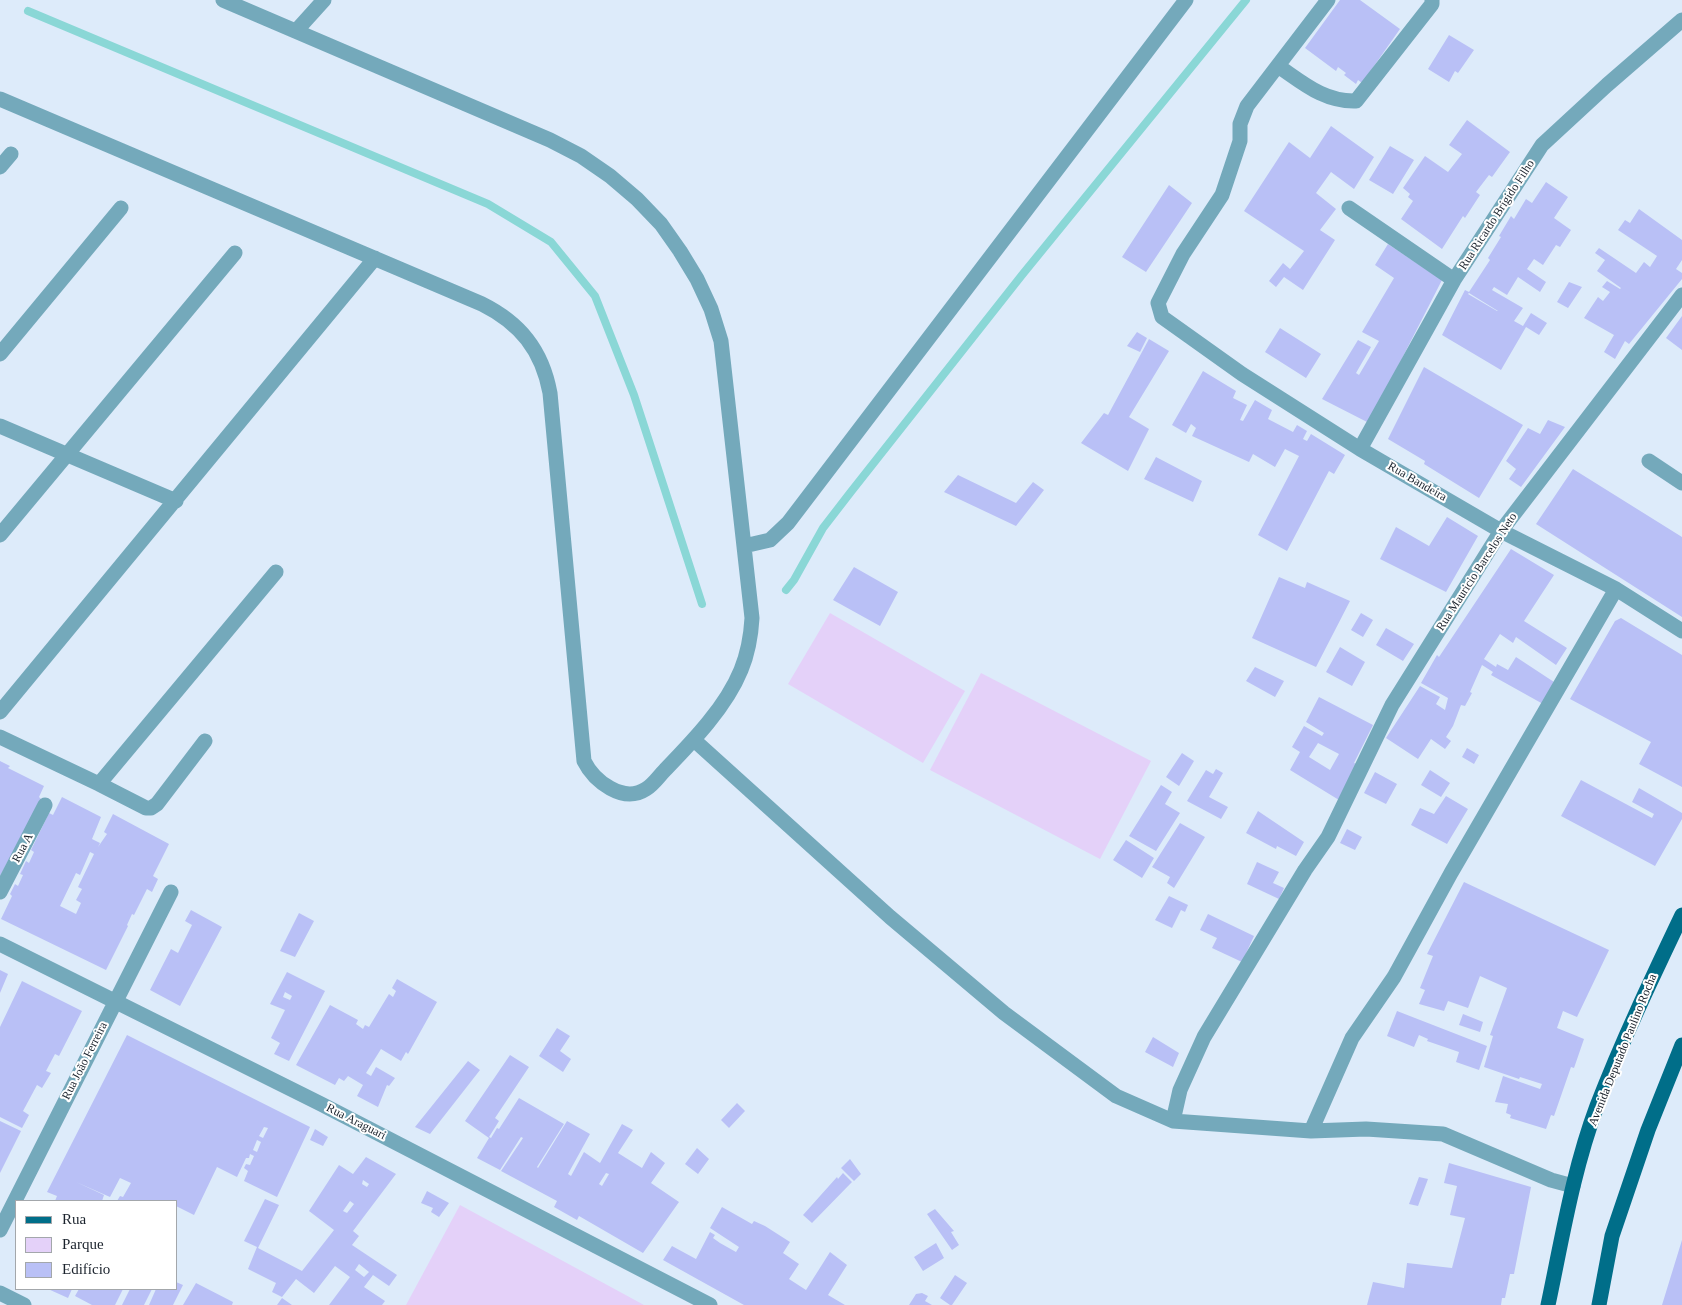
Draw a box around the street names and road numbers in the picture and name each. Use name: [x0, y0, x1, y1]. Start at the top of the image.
street label: Rua Ricardo Brigido Filho: [1456, 157, 1538, 273]
street label: Rua Bandeira: [1385, 459, 1449, 505]
street label: Rua Mauricio Barcelos Neto: [1433, 510, 1521, 634]
street label: Rua A: [9, 831, 37, 865]
street label: Avenida Deputado Paulino Rocha: [1586, 972, 1660, 1128]
street label: Rua João Ferreira: [59, 1020, 111, 1102]
street label: Rua Araguari: [324, 1101, 388, 1143]

